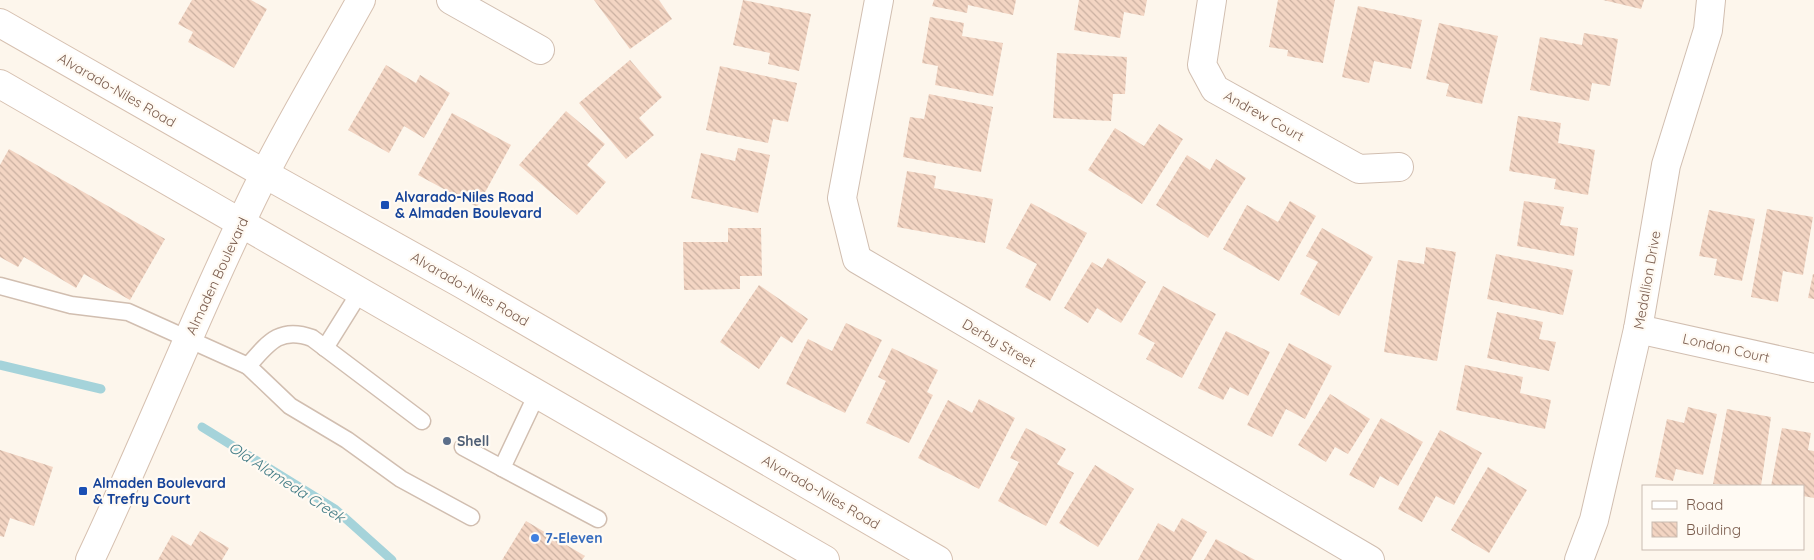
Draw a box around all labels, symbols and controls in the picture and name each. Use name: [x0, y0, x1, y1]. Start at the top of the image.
street label: Alvarado-Niles Road: [55, 49, 179, 131]
street label: Andrew Court: [1221, 87, 1307, 145]
place label: Alvarado-Niles Road & Almaden Boulevard: [395, 188, 542, 222]
marker: Alvarado-Niles Road & Almaden Boulevard: [379, 199, 391, 211]
street label: Almaden Boulevard: [182, 214, 252, 338]
street label: Medallion Drive: [1629, 229, 1665, 331]
street label: Alvarado-Niles Road: [408, 248, 532, 330]
street label: Derby Street: [959, 315, 1039, 371]
street label: London Court: [1681, 329, 1771, 367]
place label: Shell: [457, 432, 489, 450]
marker: Shell: [441, 435, 453, 447]
water label: Old Alameda Creek: [225, 437, 350, 528]
street label: Alvarado-Niles Road: [759, 451, 883, 533]
place label: Almaden Boulevard & Trefry Court: [93, 474, 226, 508]
marker: Almaden Boulevard & Trefry Court: [77, 485, 89, 497]
legend: [1642, 485, 1804, 550]
text: Road: [1686, 495, 1723, 514]
text: Building: [1686, 520, 1741, 539]
place label: 7-Eleven: [545, 529, 602, 547]
marker: 7-Eleven: [529, 532, 541, 544]

